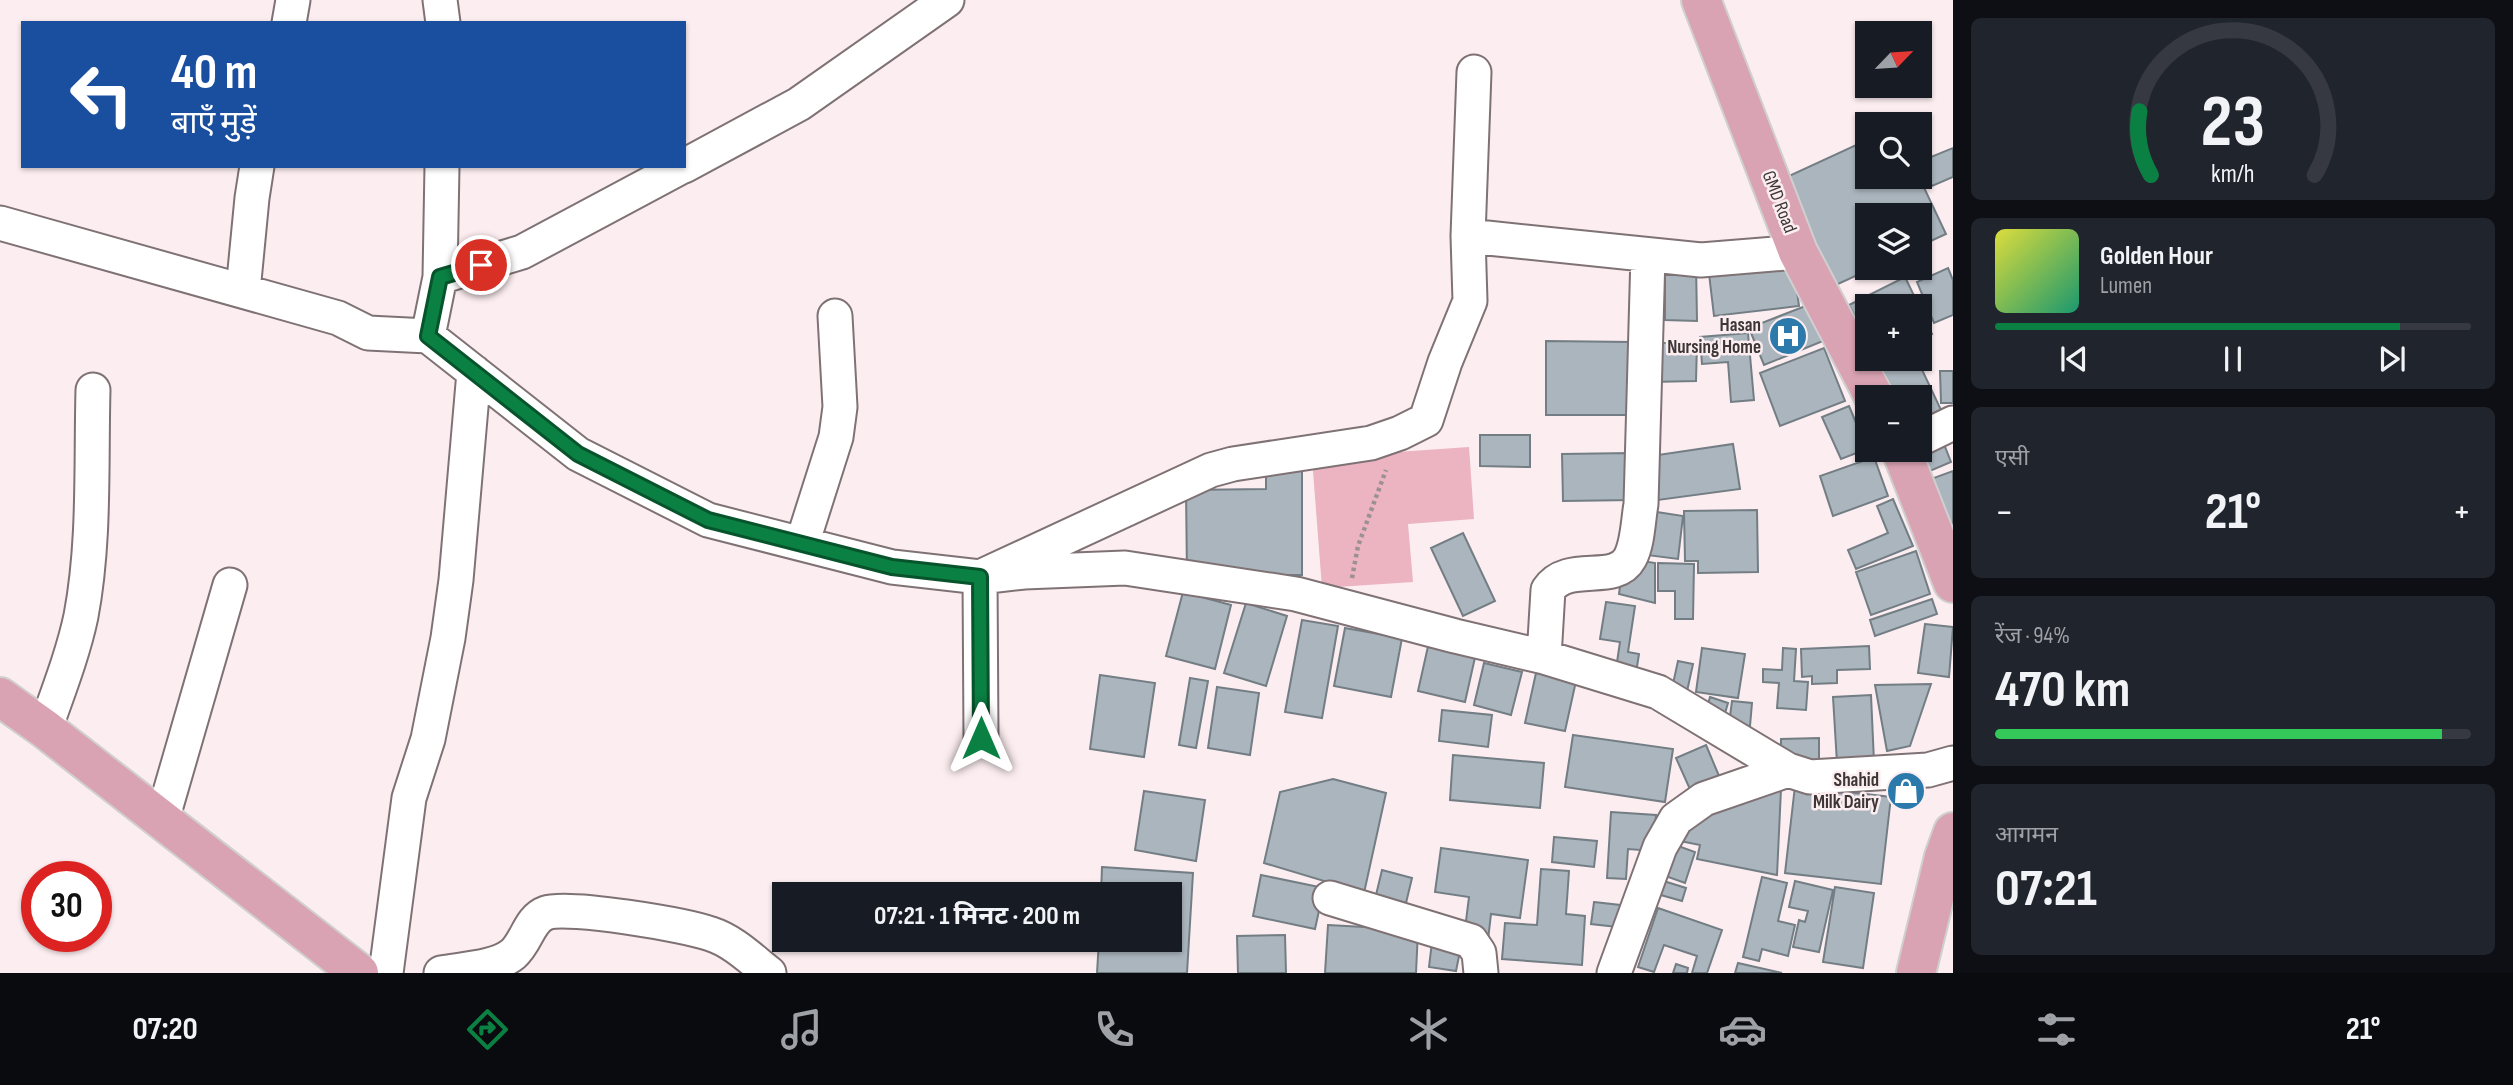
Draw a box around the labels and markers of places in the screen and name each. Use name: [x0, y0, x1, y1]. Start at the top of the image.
pin: [451, 235, 511, 295]
place label: Hasan Nursing Home: [1667, 314, 1761, 359]
hospital icon: Hasan Nursing Home: [1767, 315, 1809, 357]
place label: Shahid Milk Dairy: [1813, 769, 1879, 814]
shop icon: Shahid Milk Dairy: [1885, 770, 1927, 812]

